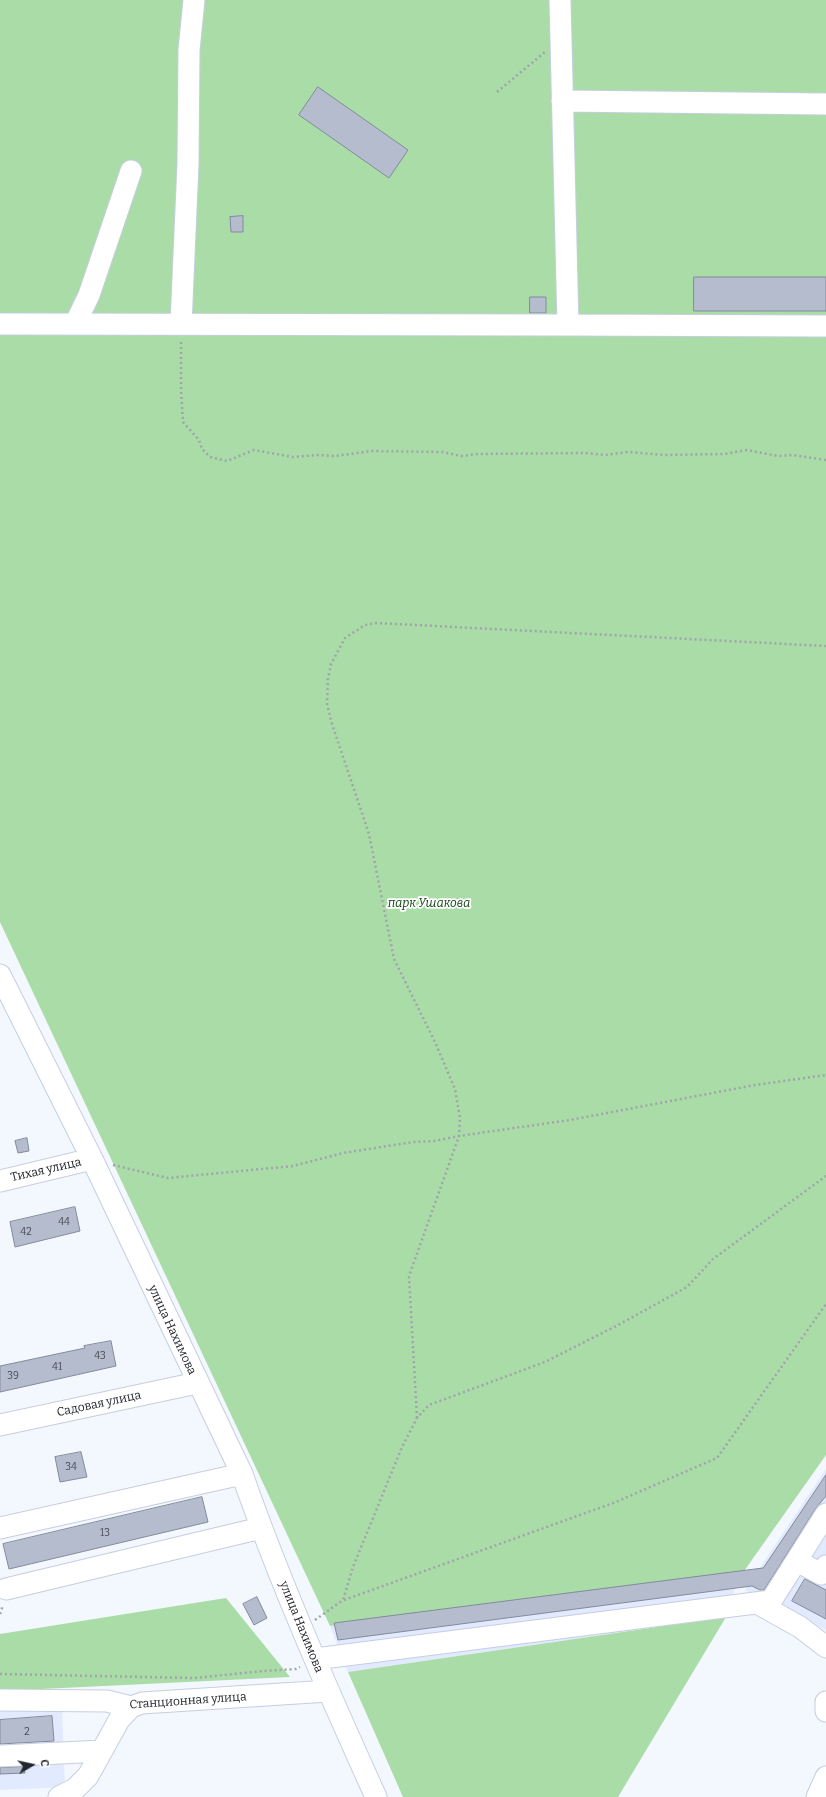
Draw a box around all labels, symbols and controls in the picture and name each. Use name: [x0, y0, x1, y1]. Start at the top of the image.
park label: парк Ушакова: [388, 897, 470, 911]
street label: Тихая улица: [9, 1155, 83, 1185]
house number: 44: [58, 1216, 70, 1228]
house number: 42: [20, 1226, 32, 1238]
street label: улица Нахимова: [145, 1283, 199, 1377]
house number: 43: [94, 1350, 106, 1362]
house number: 41: [52, 1361, 62, 1373]
house number: 39: [7, 1370, 19, 1382]
street label: Садовая улица: [56, 1388, 142, 1420]
house number: 34: [65, 1461, 77, 1473]
house number: 13: [100, 1527, 110, 1539]
street label: улица Нахимова: [276, 1579, 326, 1675]
street label: Станционная улица: [129, 1690, 247, 1712]
house number: 2: [24, 1726, 30, 1738]
north arrow: [12, 1745, 52, 1785]
text: С: [37, 1759, 51, 1767]

